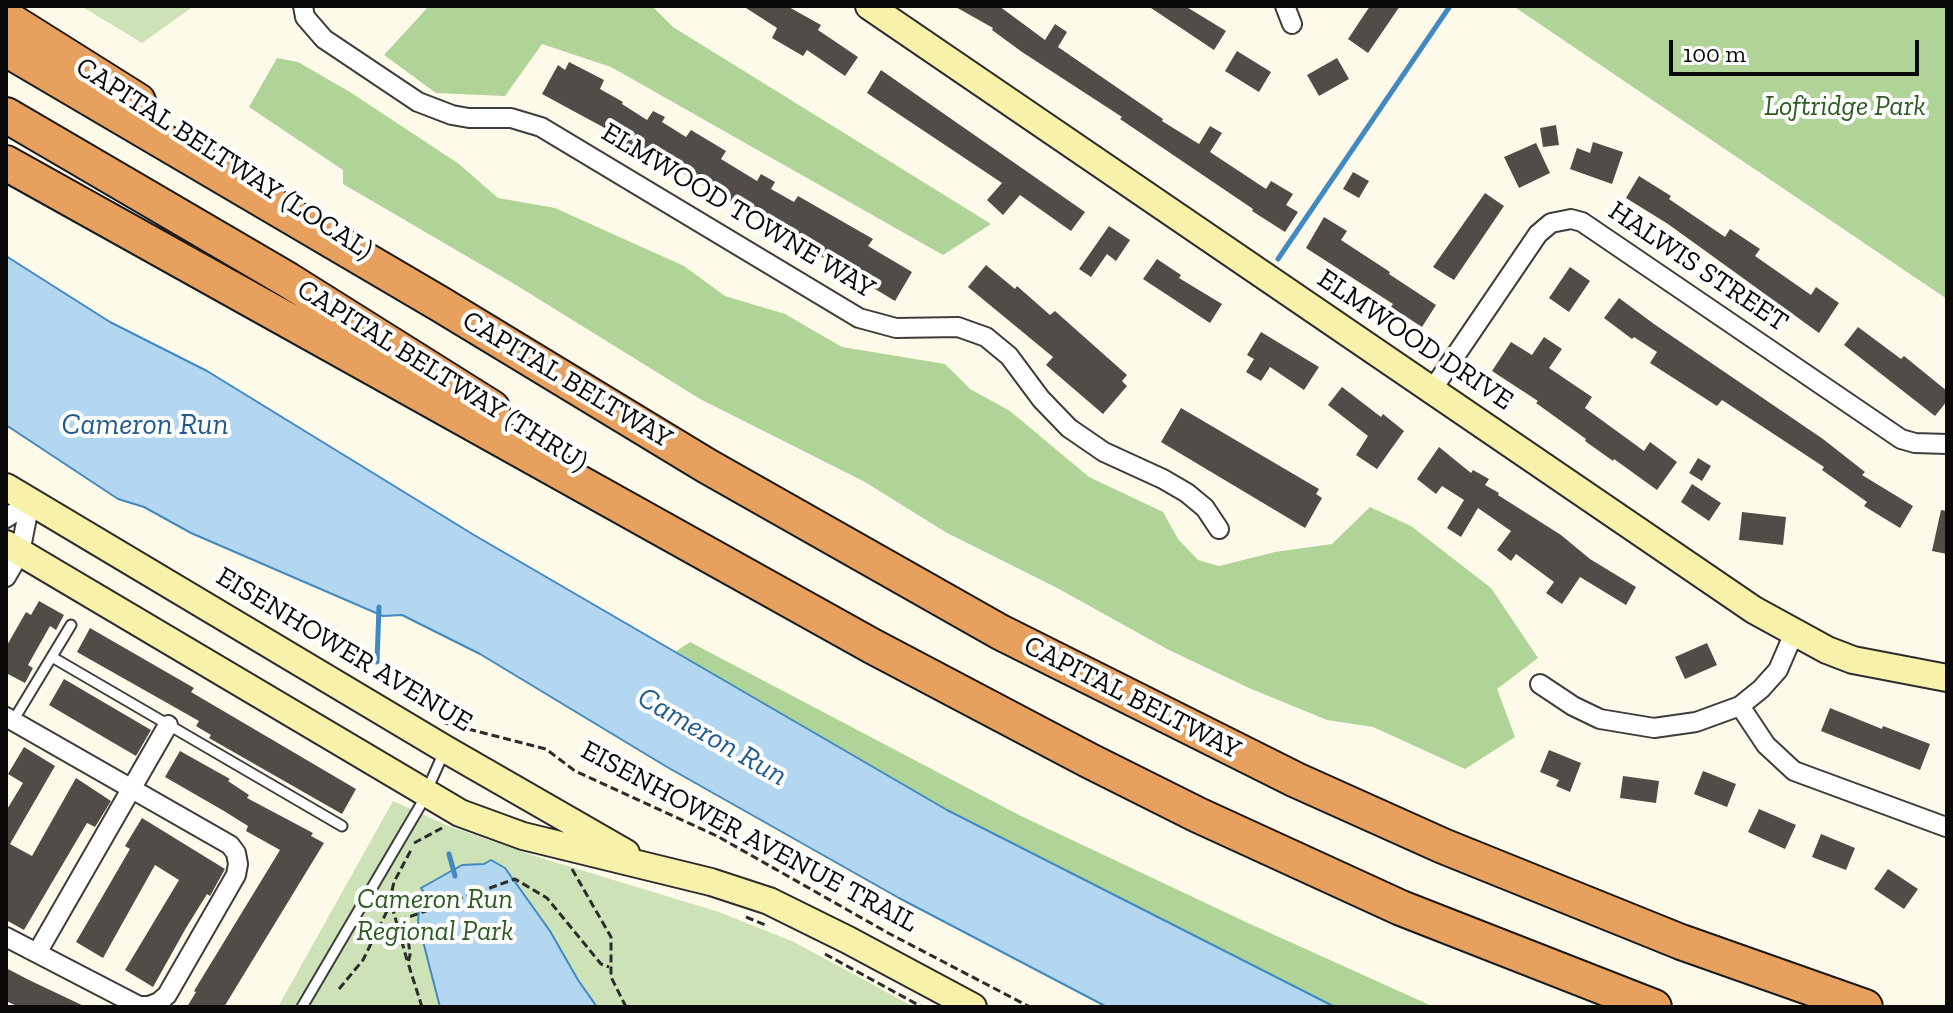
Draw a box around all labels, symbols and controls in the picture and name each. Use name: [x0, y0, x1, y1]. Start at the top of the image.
scale bar: [1673, 24, 1923, 74]
text: 100 m: [1683, 39, 1746, 68]
street label: CAPITAL BELTWAY (LOCAL): [69, 50, 379, 268]
park label: Loftridge Park: [1764, 90, 1926, 124]
street label: ELMWOOD TOWNE WAY: [595, 116, 881, 306]
street label: HALWIS STREET: [1602, 194, 1794, 340]
street label: ELMWOOD DRIVE: [1311, 262, 1519, 418]
street label: CAPITAL BELTWAY (THRU): [291, 273, 593, 479]
street label: CAPITAL BELTWAY: [456, 304, 678, 456]
water label: Cameron Run: [62, 407, 228, 443]
street label: EISENHOWER AVENUE: [210, 560, 478, 740]
street label: CAPITAL BELTWAY: [1018, 629, 1246, 767]
water label: Cameron Run: [631, 680, 793, 794]
street label: EISENHOWER AVENUE TRAIL: [575, 734, 923, 940]
park label: Cameron Run Regional Park: [357, 883, 513, 949]

